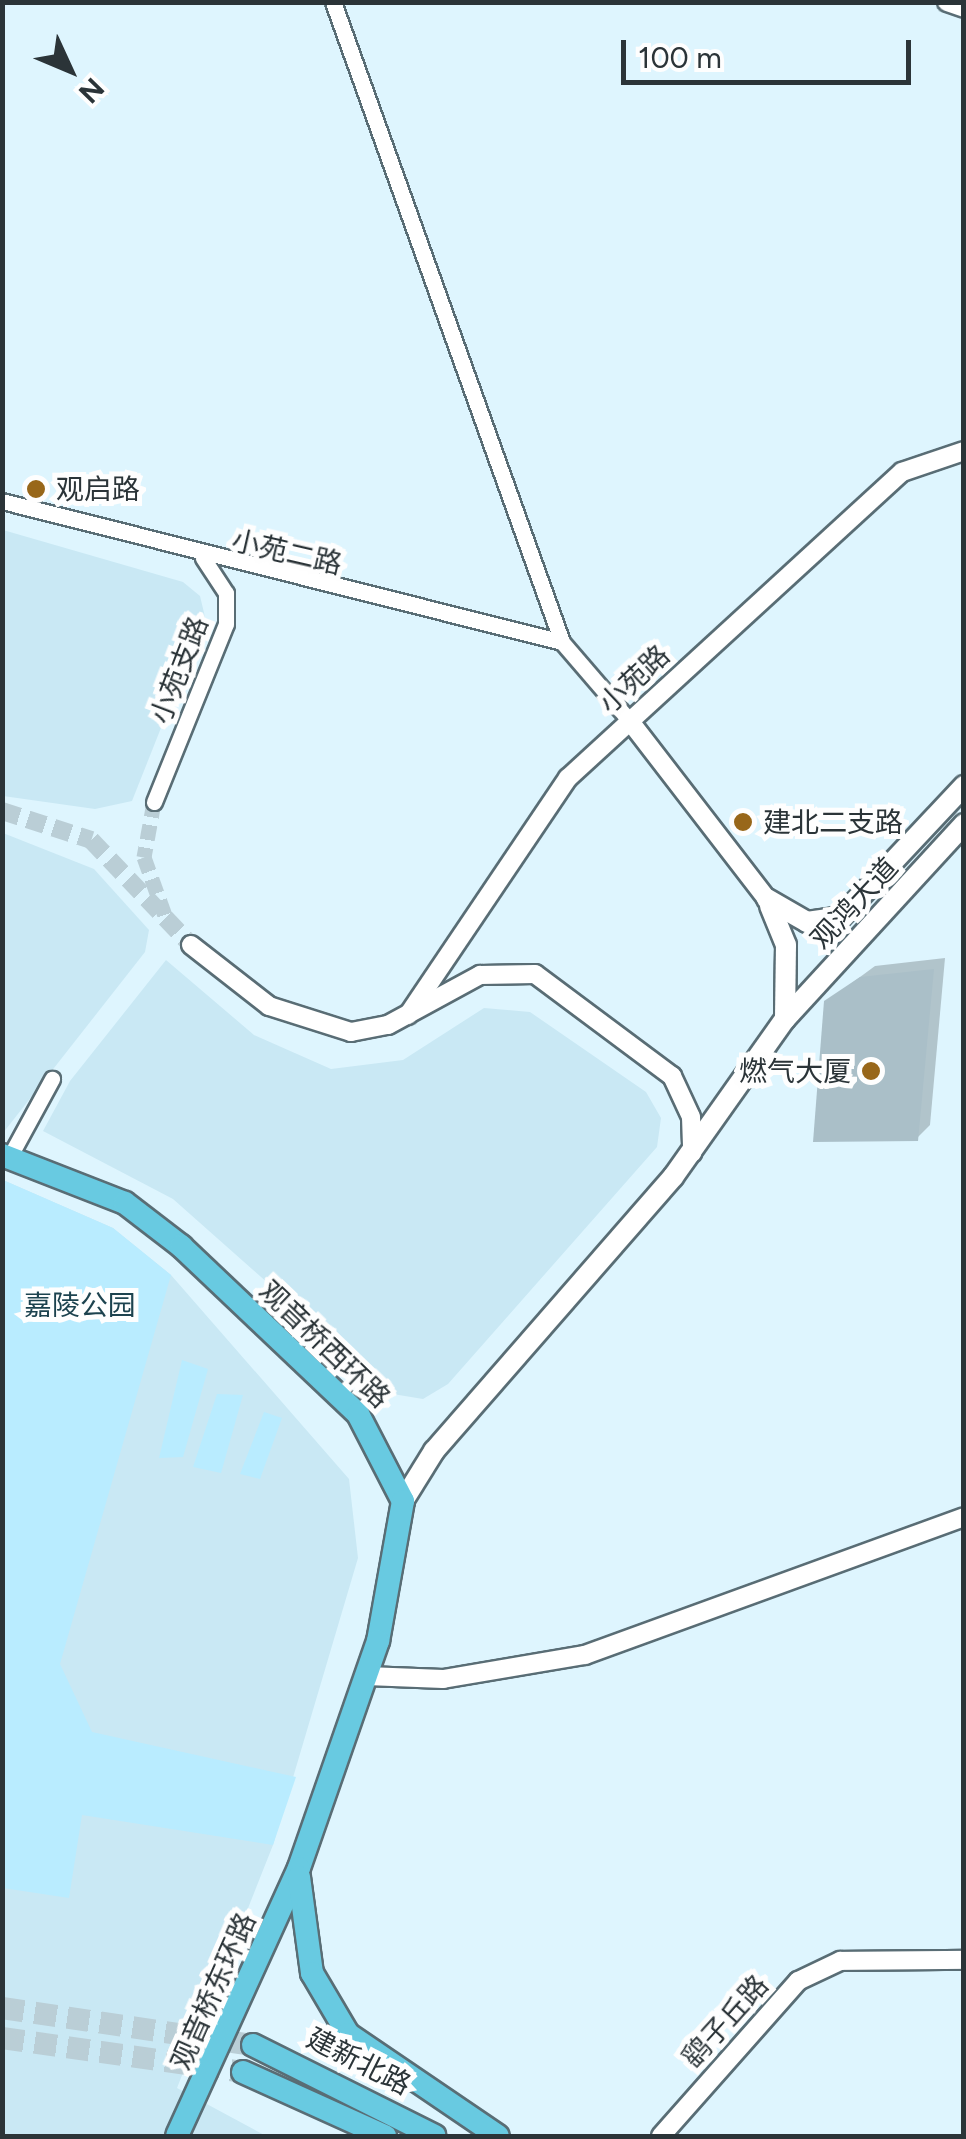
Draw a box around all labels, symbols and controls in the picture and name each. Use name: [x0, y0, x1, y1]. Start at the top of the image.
north arrow: [20, 20, 120, 120]
scale bar: [626, 20, 916, 82]
text: 100 m: [638, 39, 722, 76]
text: N: [72, 71, 111, 110]
place label: 观启路: [56, 472, 140, 506]
marker: 观启路: [25, 478, 47, 500]
street label: 小苑二路: [229, 523, 345, 581]
street label: 小苑支路: [143, 612, 215, 728]
street label: 小苑路: [592, 638, 676, 720]
place label: 建北二支路: [763, 805, 903, 839]
marker: 建北二支路: [732, 811, 754, 833]
street label: 观鸿大道: [804, 851, 904, 955]
place label: 燃气大厦: [739, 1054, 851, 1088]
marker: 燃气大厦: [860, 1060, 882, 1082]
street label: 观音桥西环路: [253, 1274, 397, 1414]
park label: 嘉陵公园: [24, 1288, 136, 1322]
street label: 观音桥东环路: [163, 1907, 263, 2075]
street label: 鹞子丘路: [675, 1968, 775, 2074]
street label: 建新北路: [301, 2021, 417, 2101]

